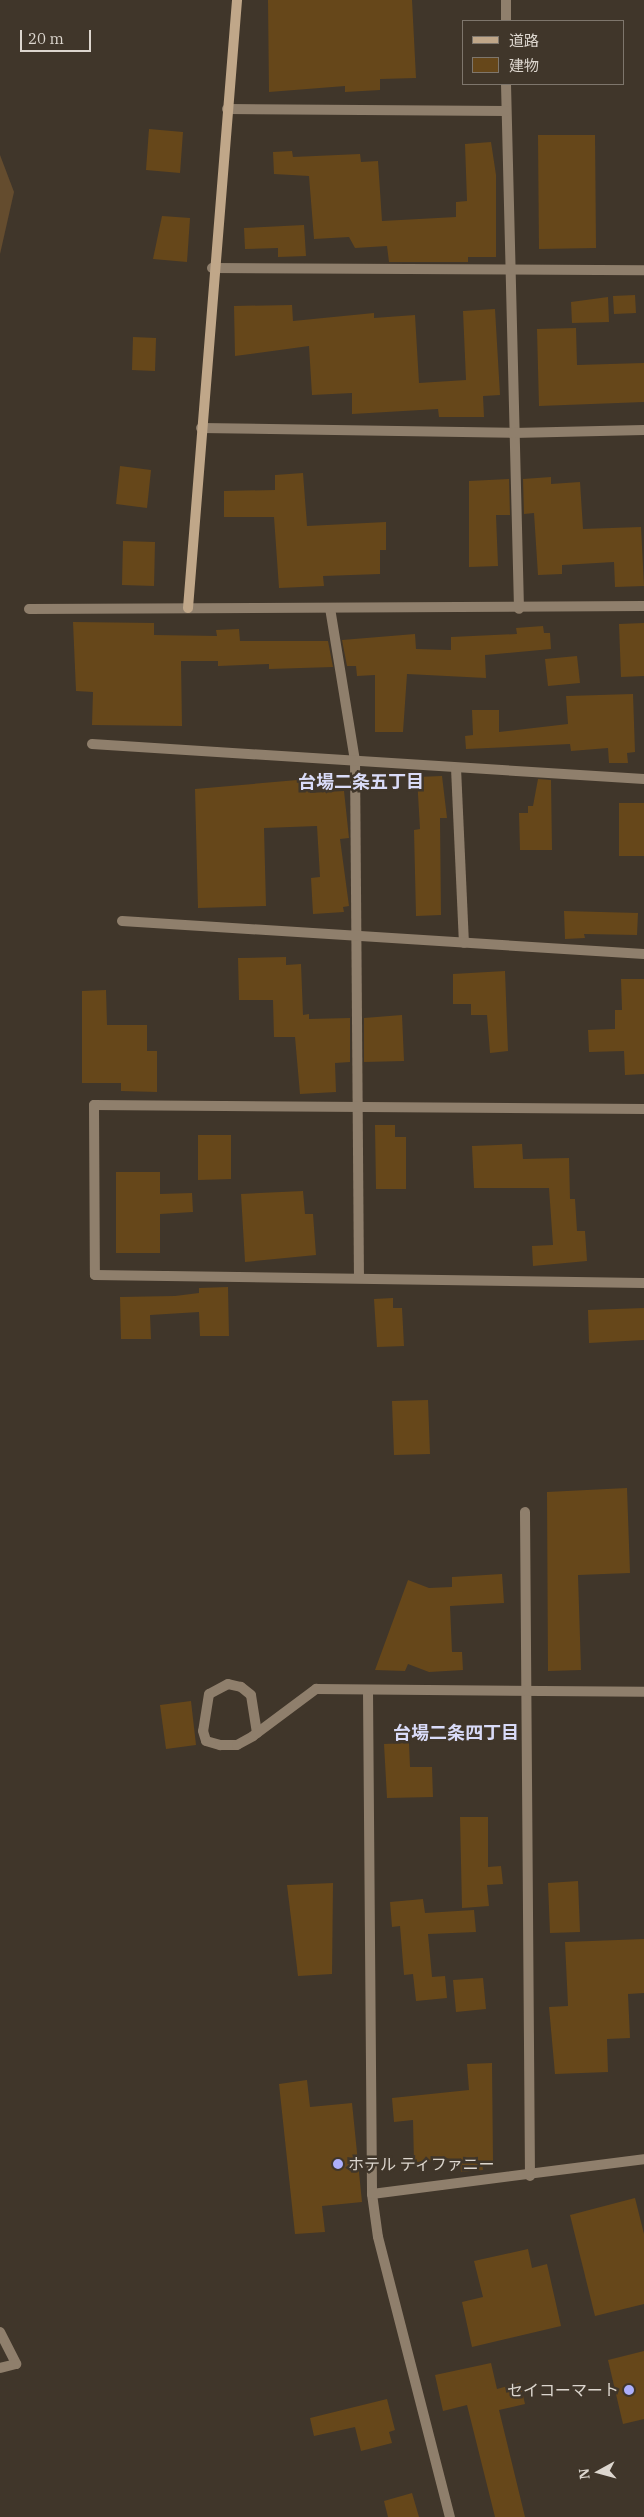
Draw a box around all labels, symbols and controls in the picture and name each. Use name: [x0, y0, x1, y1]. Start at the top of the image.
scale bar: [22, 20, 94, 52]
legend: [462, 20, 624, 85]
text: 20 m: [28, 29, 64, 48]
text: 道路: [509, 31, 539, 50]
text: 建物: [509, 56, 539, 75]
district label: 台場二条五丁目: [298, 771, 424, 793]
district label: 台場二条四丁目: [393, 1722, 519, 1744]
place label: ホテル ティファニー: [348, 2154, 496, 2174]
marker: ホテル ティファニー: [332, 2158, 344, 2170]
place label: セイコーマート: [507, 2380, 619, 2400]
marker: セイコーマート: [623, 2384, 635, 2396]
north arrow: [574, 2447, 624, 2497]
text: N: [575, 2467, 594, 2480]

